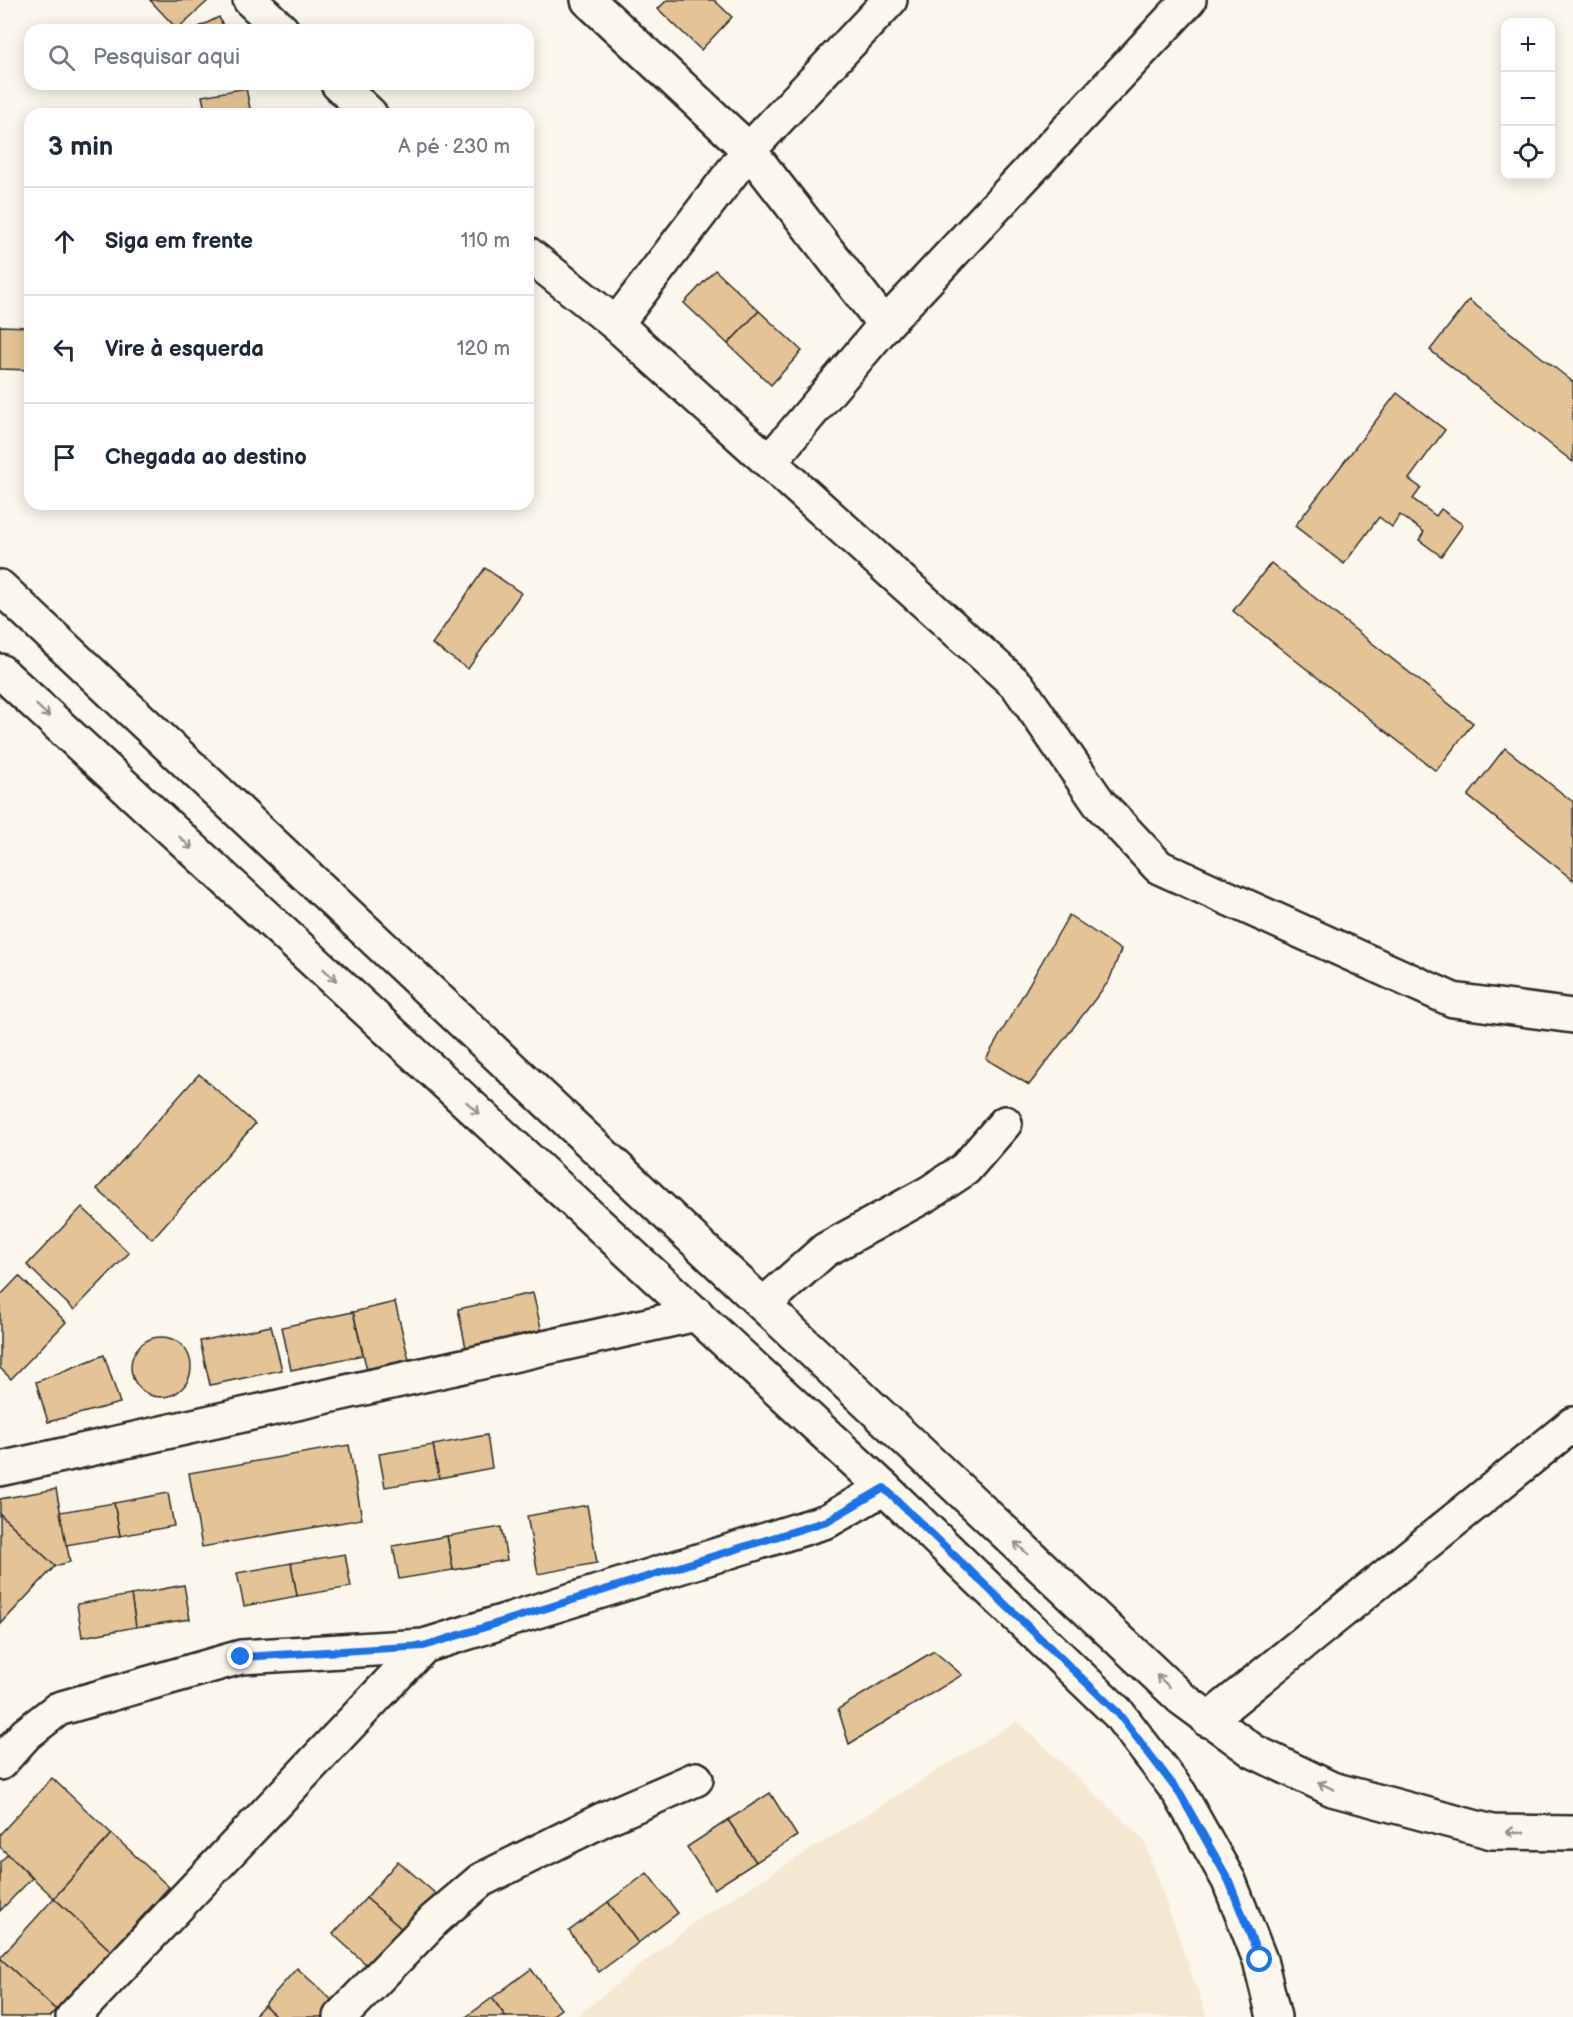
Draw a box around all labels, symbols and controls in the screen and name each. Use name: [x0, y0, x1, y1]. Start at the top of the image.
map controls: [1501, 18, 1555, 180]
button: +: [1501, 18, 1555, 72]
search box: [24, 24, 534, 90]
icon: search: [45, 41, 78, 74]
text: Pesquisar aqui: [93, 44, 240, 71]
button: −: [1501, 72, 1555, 126]
button: locate: [1501, 126, 1555, 180]
text: 3 min: [48, 132, 113, 163]
text: A pé · 230 m: [398, 135, 510, 159]
icon: ahead: [48, 225, 81, 258]
text: Siga em frente: [105, 228, 253, 255]
text: 110 m: [461, 229, 510, 253]
icon: left: [48, 333, 81, 366]
text: Vire à esquerda: [105, 336, 264, 363]
text: 120 m: [457, 337, 510, 361]
icon: arrive: [48, 441, 81, 474]
text: Chegada ao destino: [105, 444, 307, 471]
one-way arrow: [35, 704, 50, 718]
one-way arrow: [179, 836, 194, 850]
one-way arrow: [322, 968, 337, 983]
one-way arrow: [465, 1100, 480, 1114]
one-way arrow: [1013, 1541, 1028, 1555]
route end: [227, 1643, 253, 1669]
one-way arrow: [1155, 1674, 1170, 1689]
one-way arrow: [1317, 1780, 1335, 1791]
one-way arrow: [1505, 1826, 1525, 1838]
route start: [1246, 1946, 1272, 1972]

